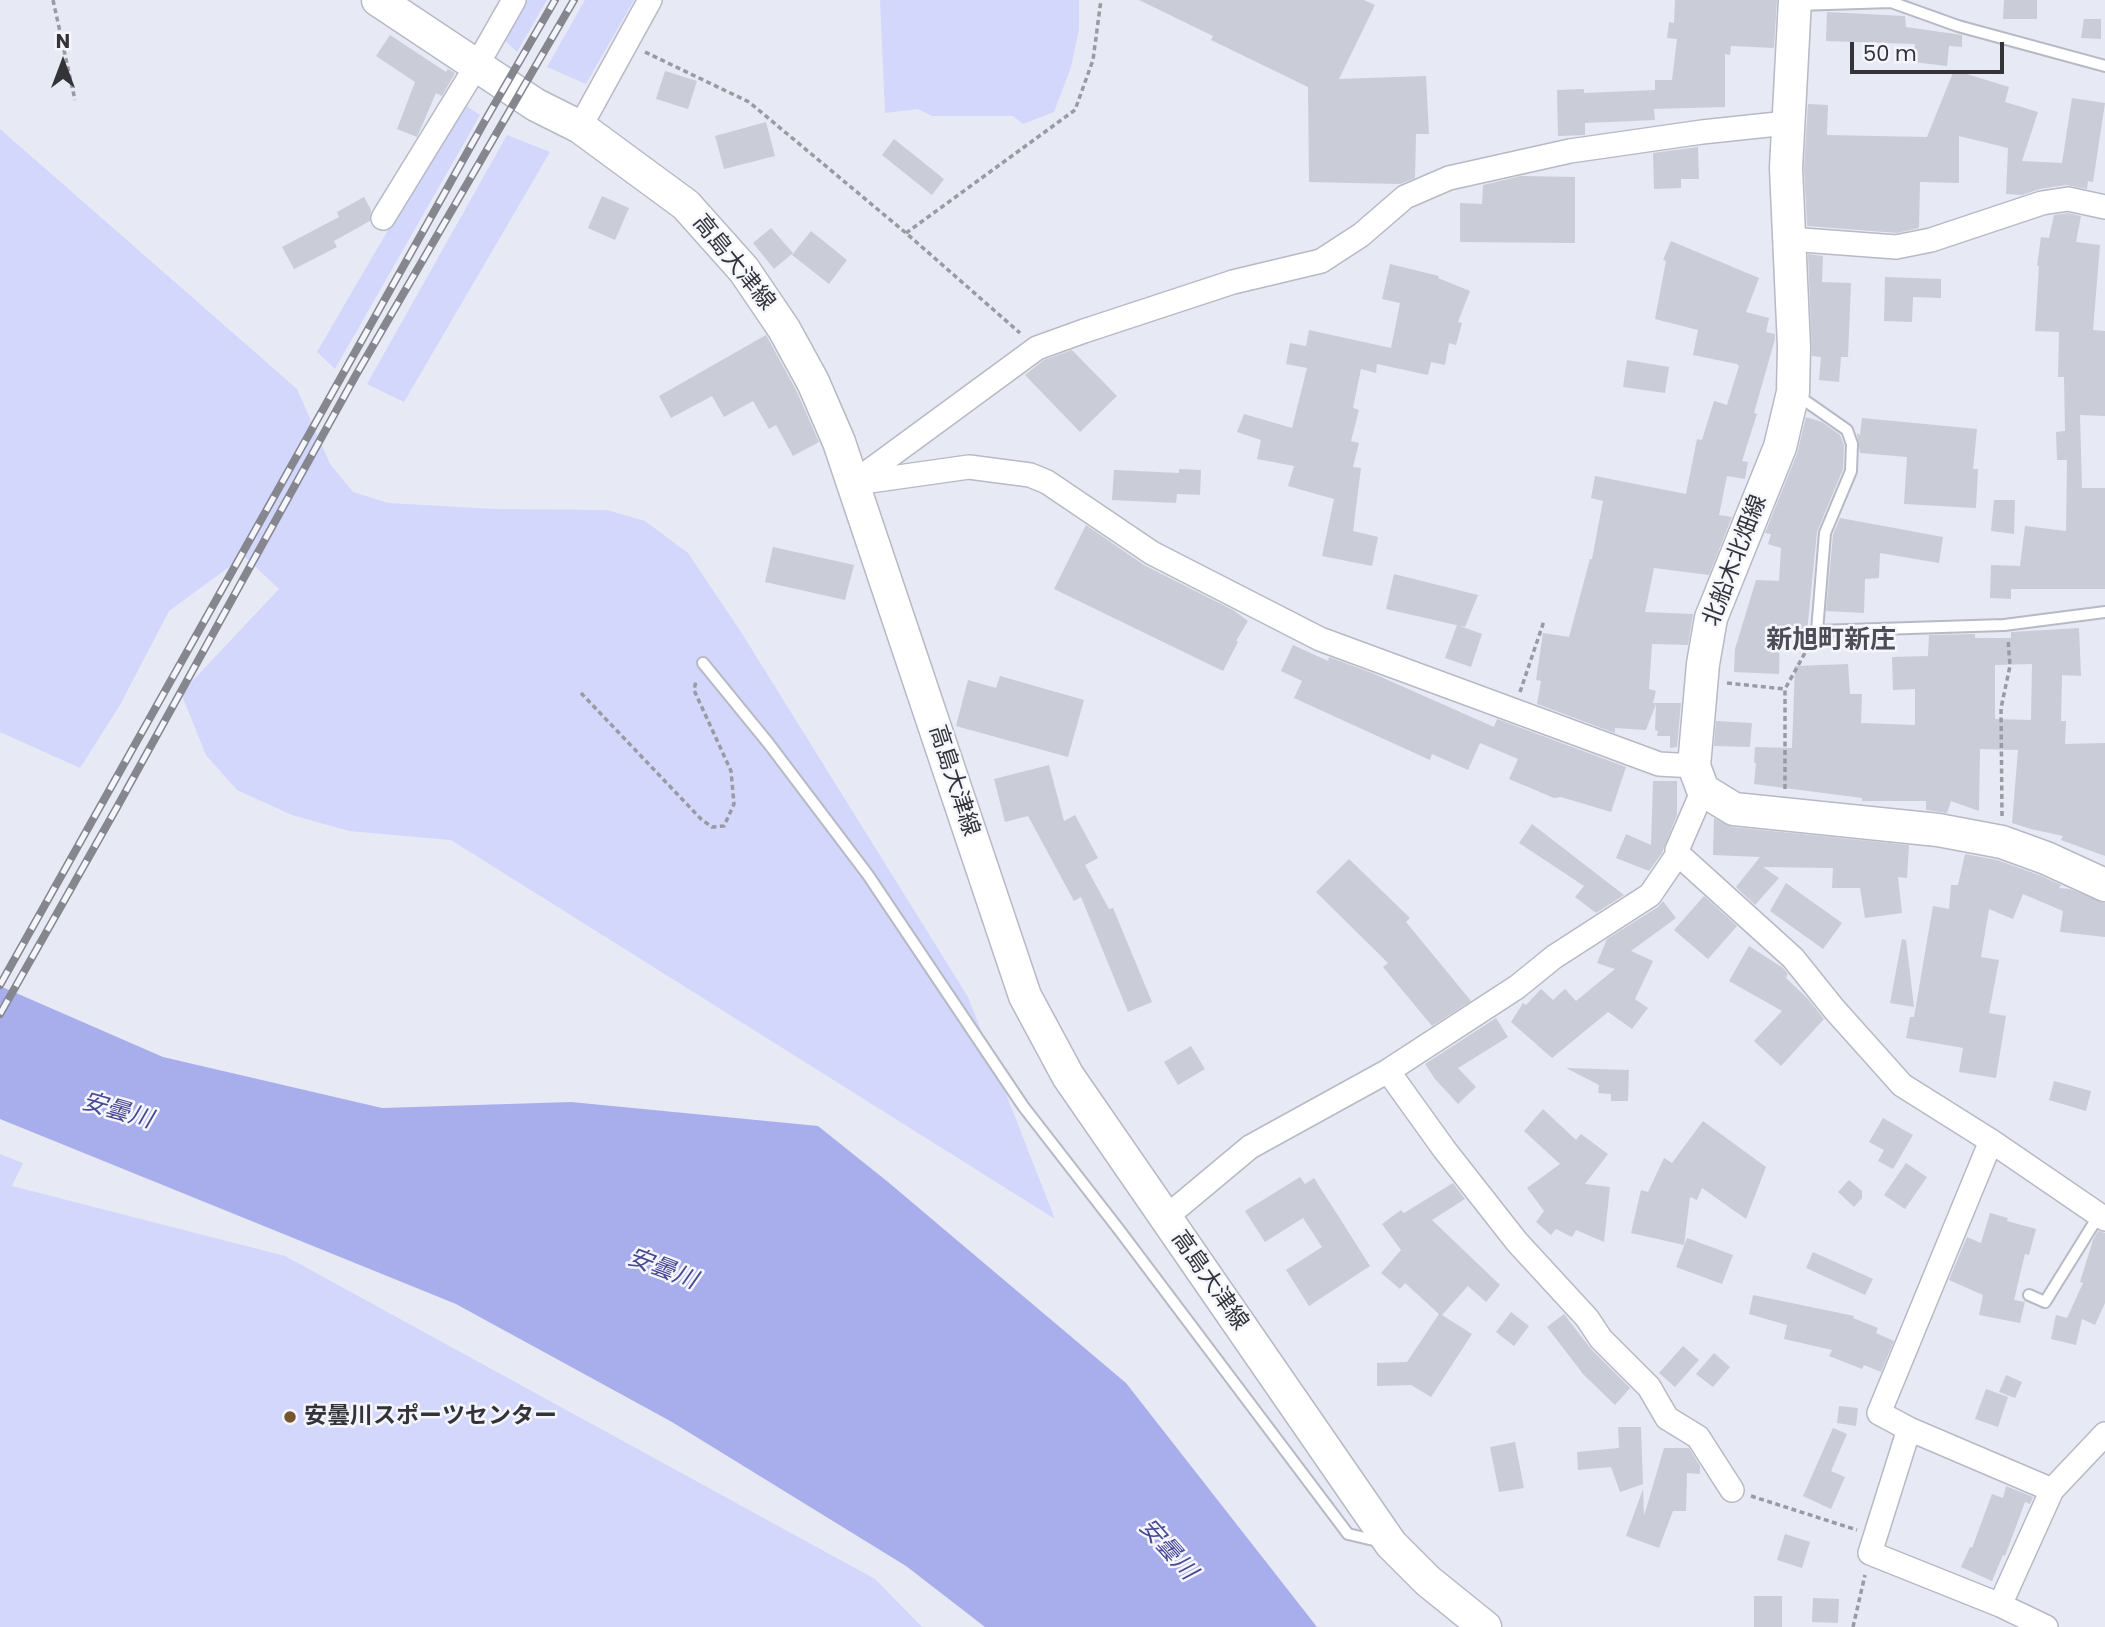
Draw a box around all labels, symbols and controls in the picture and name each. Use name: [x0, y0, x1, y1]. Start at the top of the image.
north arrow: [28, 28, 98, 98]
text: N: [56, 28, 70, 55]
scale bar: [1853, 28, 2007, 72]
text: 50 m: [1863, 39, 1917, 68]
street label: 高島大津線: [686, 210, 780, 316]
street label: 北船木北畑線: [1698, 492, 1774, 630]
district label: 新旭町新庄: [1766, 625, 1896, 657]
street label: 高島大津線: [922, 722, 984, 840]
water label: 安曇川: [78, 1088, 156, 1136]
street label: 高島大津線: [1165, 1226, 1253, 1336]
water label: 安曇川: [623, 1244, 701, 1296]
place label: 安曇川スポーツセンター: [304, 1403, 557, 1431]
marker: 安曇川スポーツセンター: [282, 1409, 298, 1425]
water label: 安曇川: [1132, 1514, 1202, 1586]

